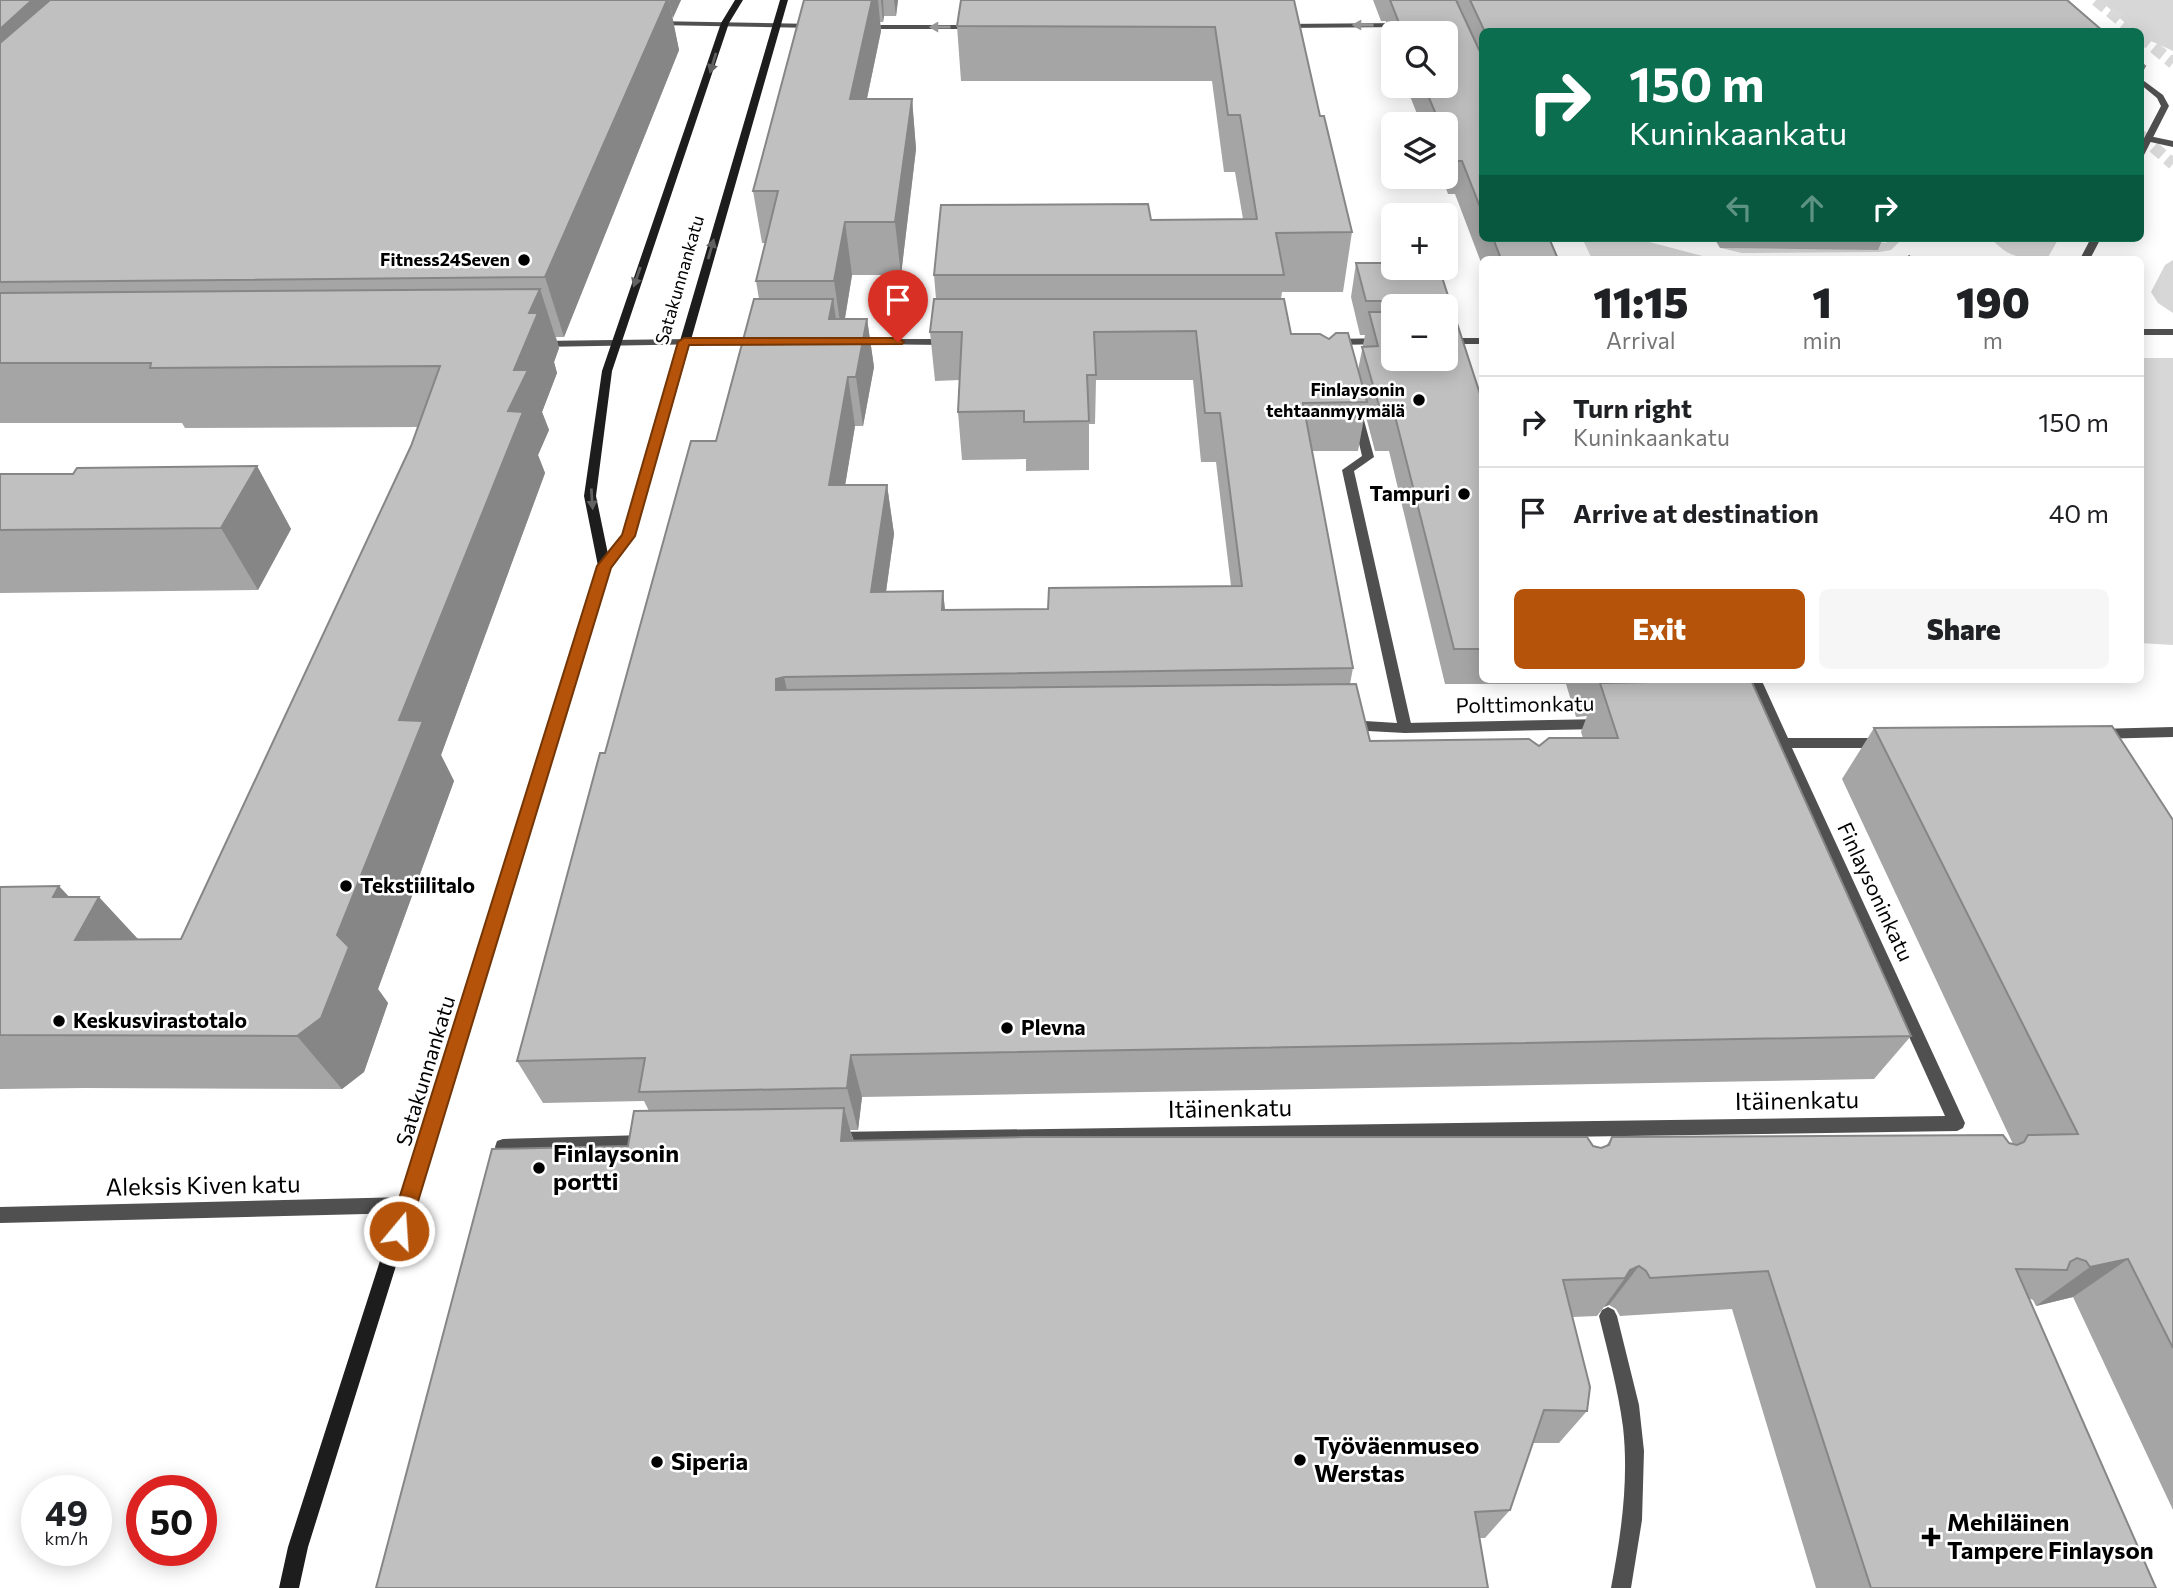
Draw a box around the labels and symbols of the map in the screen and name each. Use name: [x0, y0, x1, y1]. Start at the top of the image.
one-way arrow: [1352, 19, 1374, 31]
one-way arrow: [928, 21, 950, 33]
one-way arrow: [707, 52, 717, 73]
street label: Satakunnankatu: [650, 213, 708, 347]
one-way arrow: [706, 238, 716, 259]
place label: Fitness24Seven: [380, 248, 510, 270]
marker: Fitness24Seven: [516, 252, 532, 268]
one-way arrow: [631, 267, 642, 288]
pin: [868, 270, 928, 342]
place label: Finlaysonin tehtaanmyymälä: [1266, 378, 1405, 421]
marker: Finlaysonin tehtaanmyymälä: [1411, 392, 1427, 408]
place label: Tampuri: [1370, 480, 1450, 505]
marker: Tampuri: [1456, 486, 1472, 502]
one-way arrow: [587, 488, 598, 510]
street label: Polttimonkatu: [1455, 690, 1595, 717]
street label: Finlaysoninkatu: [1833, 818, 1920, 965]
place label: Tekstiilitalo: [360, 872, 475, 897]
marker: Tekstiilitalo: [338, 878, 354, 894]
street label: Satakunnankatu: [390, 992, 459, 1149]
place label: Keskusvirastotalo: [73, 1007, 247, 1032]
marker: Keskusvirastotalo: [51, 1013, 67, 1029]
place label: Plevna: [1021, 1014, 1086, 1039]
marker: Plevna: [999, 1020, 1015, 1036]
street label: Itäinenkatu: [1735, 1084, 1859, 1115]
street label: Itäinenkatu: [1168, 1092, 1292, 1123]
place label: Finlaysonin portti: [553, 1138, 679, 1195]
marker: Finlaysonin portti: [531, 1160, 547, 1176]
street label: Aleksis Kiven katu: [105, 1168, 301, 1201]
position arrow: [362, 1194, 436, 1268]
place label: Työväenmuseo Werstas: [1314, 1430, 1479, 1487]
place label: Siperia: [671, 1446, 748, 1475]
marker: Työväenmuseo Werstas: [1292, 1452, 1308, 1468]
marker: Siperia: [649, 1454, 665, 1470]
speed limit sign: 50: [126, 1475, 217, 1566]
place label: Mehiläinen Tampere Finlayson: [1947, 1507, 2154, 1564]
marker: Mehiläinen Tampere Finlayson: [1921, 1527, 1941, 1547]

